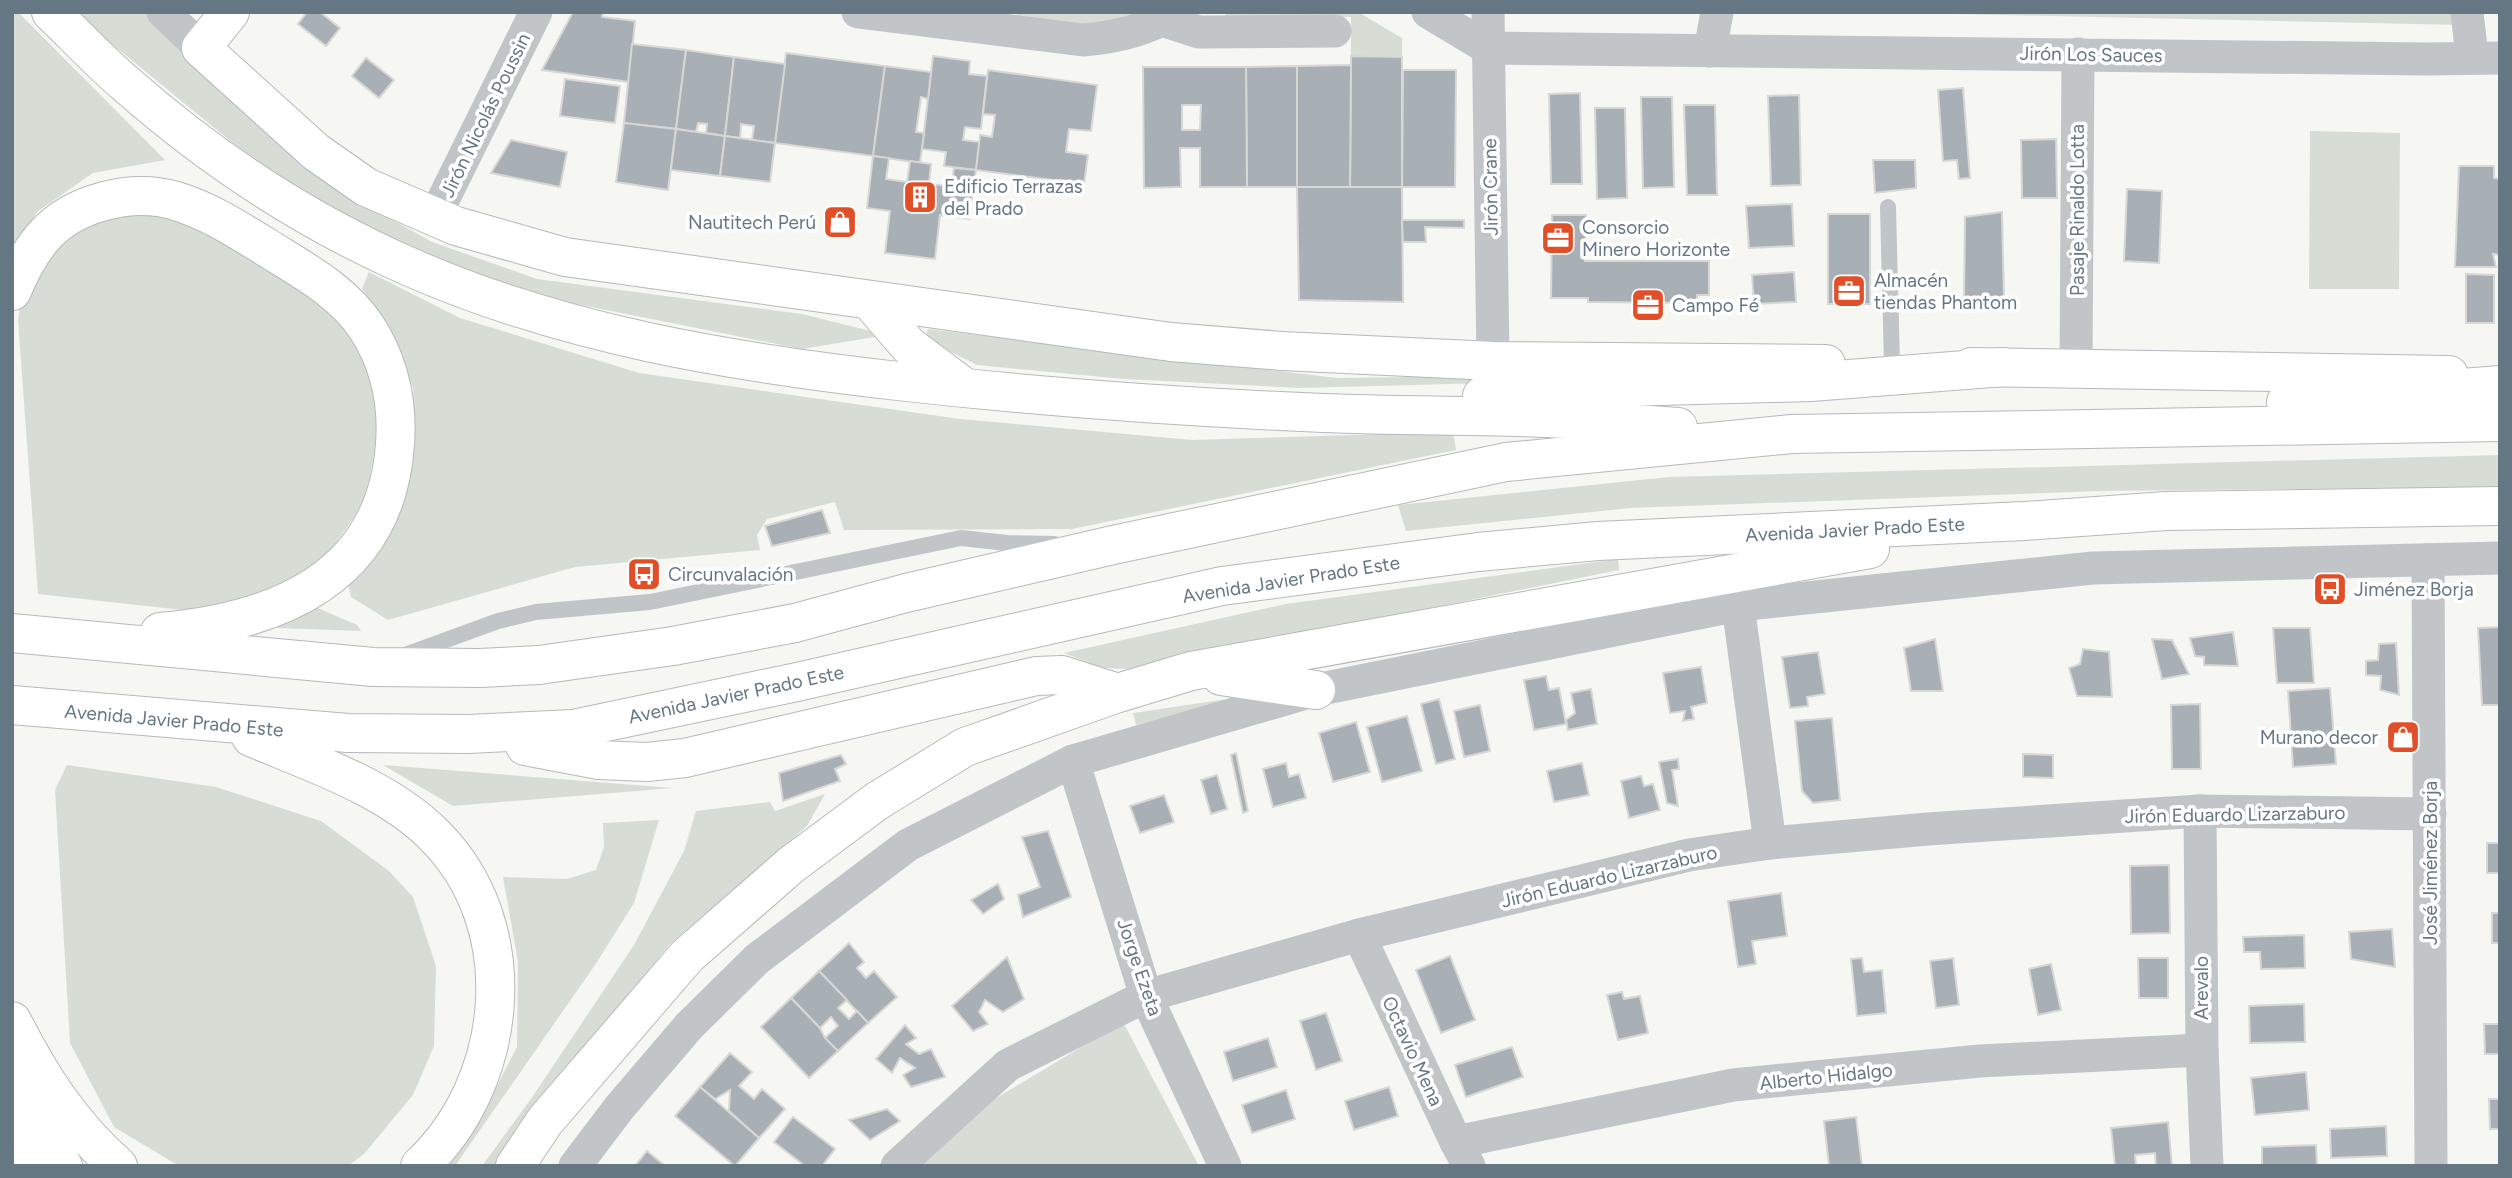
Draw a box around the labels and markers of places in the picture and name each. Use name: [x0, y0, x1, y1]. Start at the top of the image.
place label: Edificio Terrazas del Prado: [944, 175, 1083, 220]
building icon: Edificio Terrazas del Prado: [901, 178, 939, 216]
shop icon: Nautitech Perú: [821, 203, 859, 241]
place label: Nautitech Perú: [688, 211, 816, 234]
place label: Consorcio Minero Horizonte: [1582, 216, 1730, 261]
office icon: Consorcio Minero Horizonte: [1539, 219, 1577, 257]
place label: Almacén tiendas Phantom: [1874, 269, 2017, 314]
office icon: Almacén tiendas Phantom: [1830, 272, 1868, 310]
office icon: Campo Fé: [1629, 286, 1667, 324]
place label: Campo Fé: [1672, 294, 1759, 317]
bus stop icon: Circunvalación: [625, 555, 663, 593]
place label: Circunvalación: [668, 563, 793, 586]
bus stop icon: Jiménez Borja: [2311, 570, 2349, 608]
place label: Jiménez Borja: [2354, 578, 2474, 601]
shop icon: Murano decor: [2384, 718, 2422, 756]
place label: Murano decor: [2260, 726, 2379, 749]

